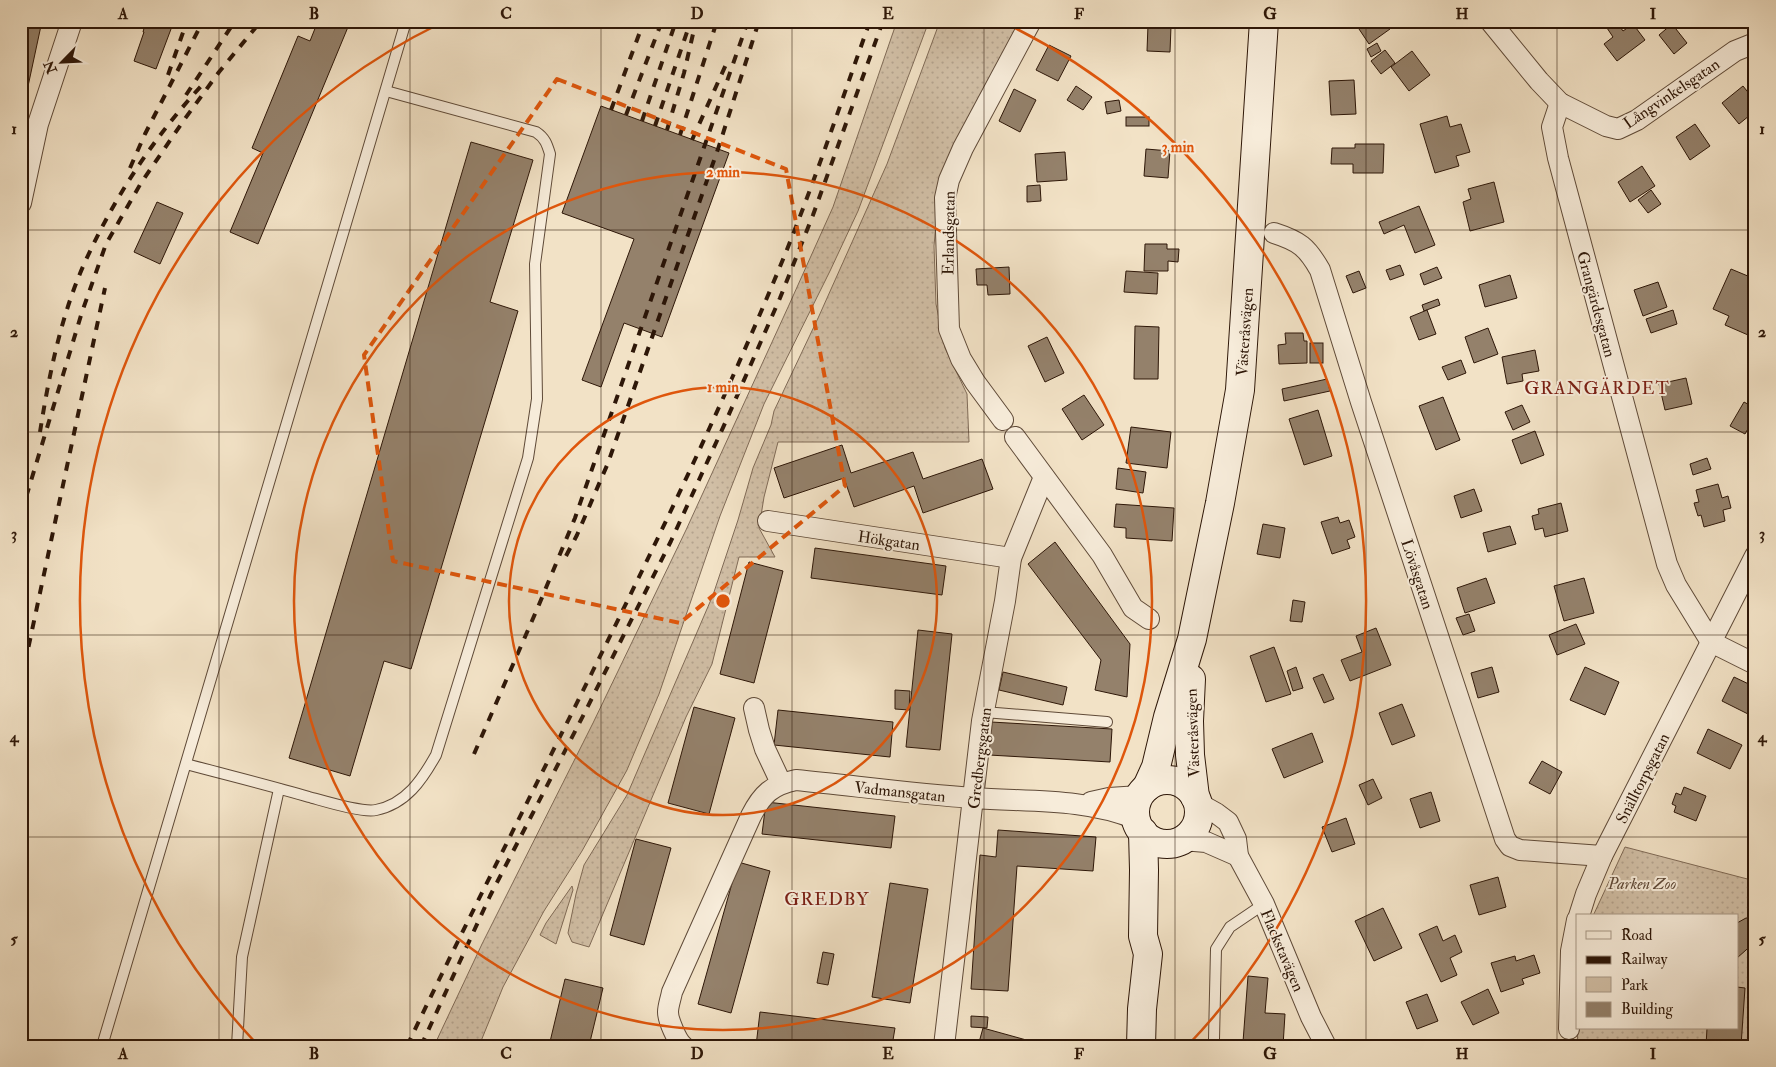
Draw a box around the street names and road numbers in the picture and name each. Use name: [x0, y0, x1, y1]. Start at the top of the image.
street label: Långvinkelsgatan: [1619, 54, 1724, 133]
street label: Erlandsgatan: [938, 191, 960, 275]
street label: Grangärdesgatan: [1572, 249, 1620, 360]
street label: Västeråsvägen: [1232, 287, 1258, 377]
street label: Hökgatan: [857, 527, 921, 555]
street label: Lövåsgatan: [1396, 537, 1438, 612]
street label: Västeråsvägen: [1181, 688, 1205, 778]
street label: Gredbergsgatan: [964, 706, 996, 810]
street label: Snälltorpsgatan: [1612, 730, 1675, 827]
street label: Vadmansgatan: [853, 777, 947, 807]
street label: Flackstavägen: [1256, 906, 1308, 995]

